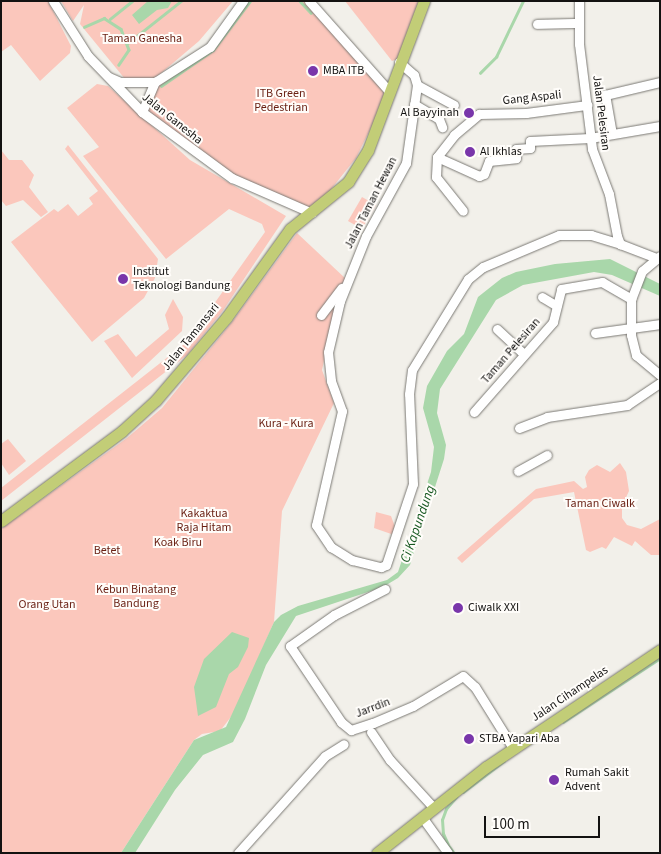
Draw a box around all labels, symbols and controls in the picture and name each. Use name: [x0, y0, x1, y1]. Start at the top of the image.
park label: Taman Ganesha: [102, 32, 182, 46]
place label: MBA ITB: [323, 64, 364, 78]
marker: MBA ITB: [307, 65, 319, 77]
street label: Jalan Pelesiran: [589, 74, 613, 152]
park label: ITB Green Pedestrian: [254, 87, 308, 115]
street label: Gang Aspali: [502, 88, 562, 108]
street label: Jalan Ganesha: [139, 90, 205, 148]
place label: Al Bayyinah: [401, 106, 459, 120]
marker: Al Bayyinah: [463, 107, 475, 119]
place label: Al Ikhlas: [480, 145, 522, 159]
marker: Al Ikhlas: [464, 146, 476, 158]
street label: Jalan Taman Hewan: [342, 155, 400, 251]
place label: Institut Teknologi Bandung: [133, 265, 230, 293]
marker: Institut Teknologi Bandung: [117, 273, 129, 285]
street label: Jalan Tamansari: [160, 301, 222, 373]
street label: Taman Pelesiran: [479, 315, 543, 387]
park label: Kura - Kura: [258, 417, 314, 431]
water label: Ci Kapundung: [397, 483, 439, 565]
park label: Taman Ciwalk: [565, 497, 635, 511]
park label: Kakaktua Raja Hitam: [177, 507, 231, 535]
park label: Koak Biru: [154, 536, 202, 550]
park label: Betet: [94, 544, 120, 558]
park label: Kebun Binatang Bandung: [96, 583, 176, 611]
park label: Orang Utan: [18, 598, 76, 612]
place label: Ciwalk XXI: [468, 601, 519, 615]
marker: Ciwalk XXI: [452, 602, 464, 614]
street label: Jalan Cihampelas: [529, 663, 611, 725]
street label: Jarrdin: [354, 695, 392, 721]
place label: STBA Yapari Aba: [479, 732, 560, 746]
marker: STBA Yapari Aba: [463, 733, 475, 745]
place label: Rumah Sakit Advent: [565, 766, 629, 794]
marker: Rumah Sakit Advent: [547, 773, 561, 787]
scale bar: [486, 806, 602, 838]
text: 100 m: [492, 814, 530, 835]

